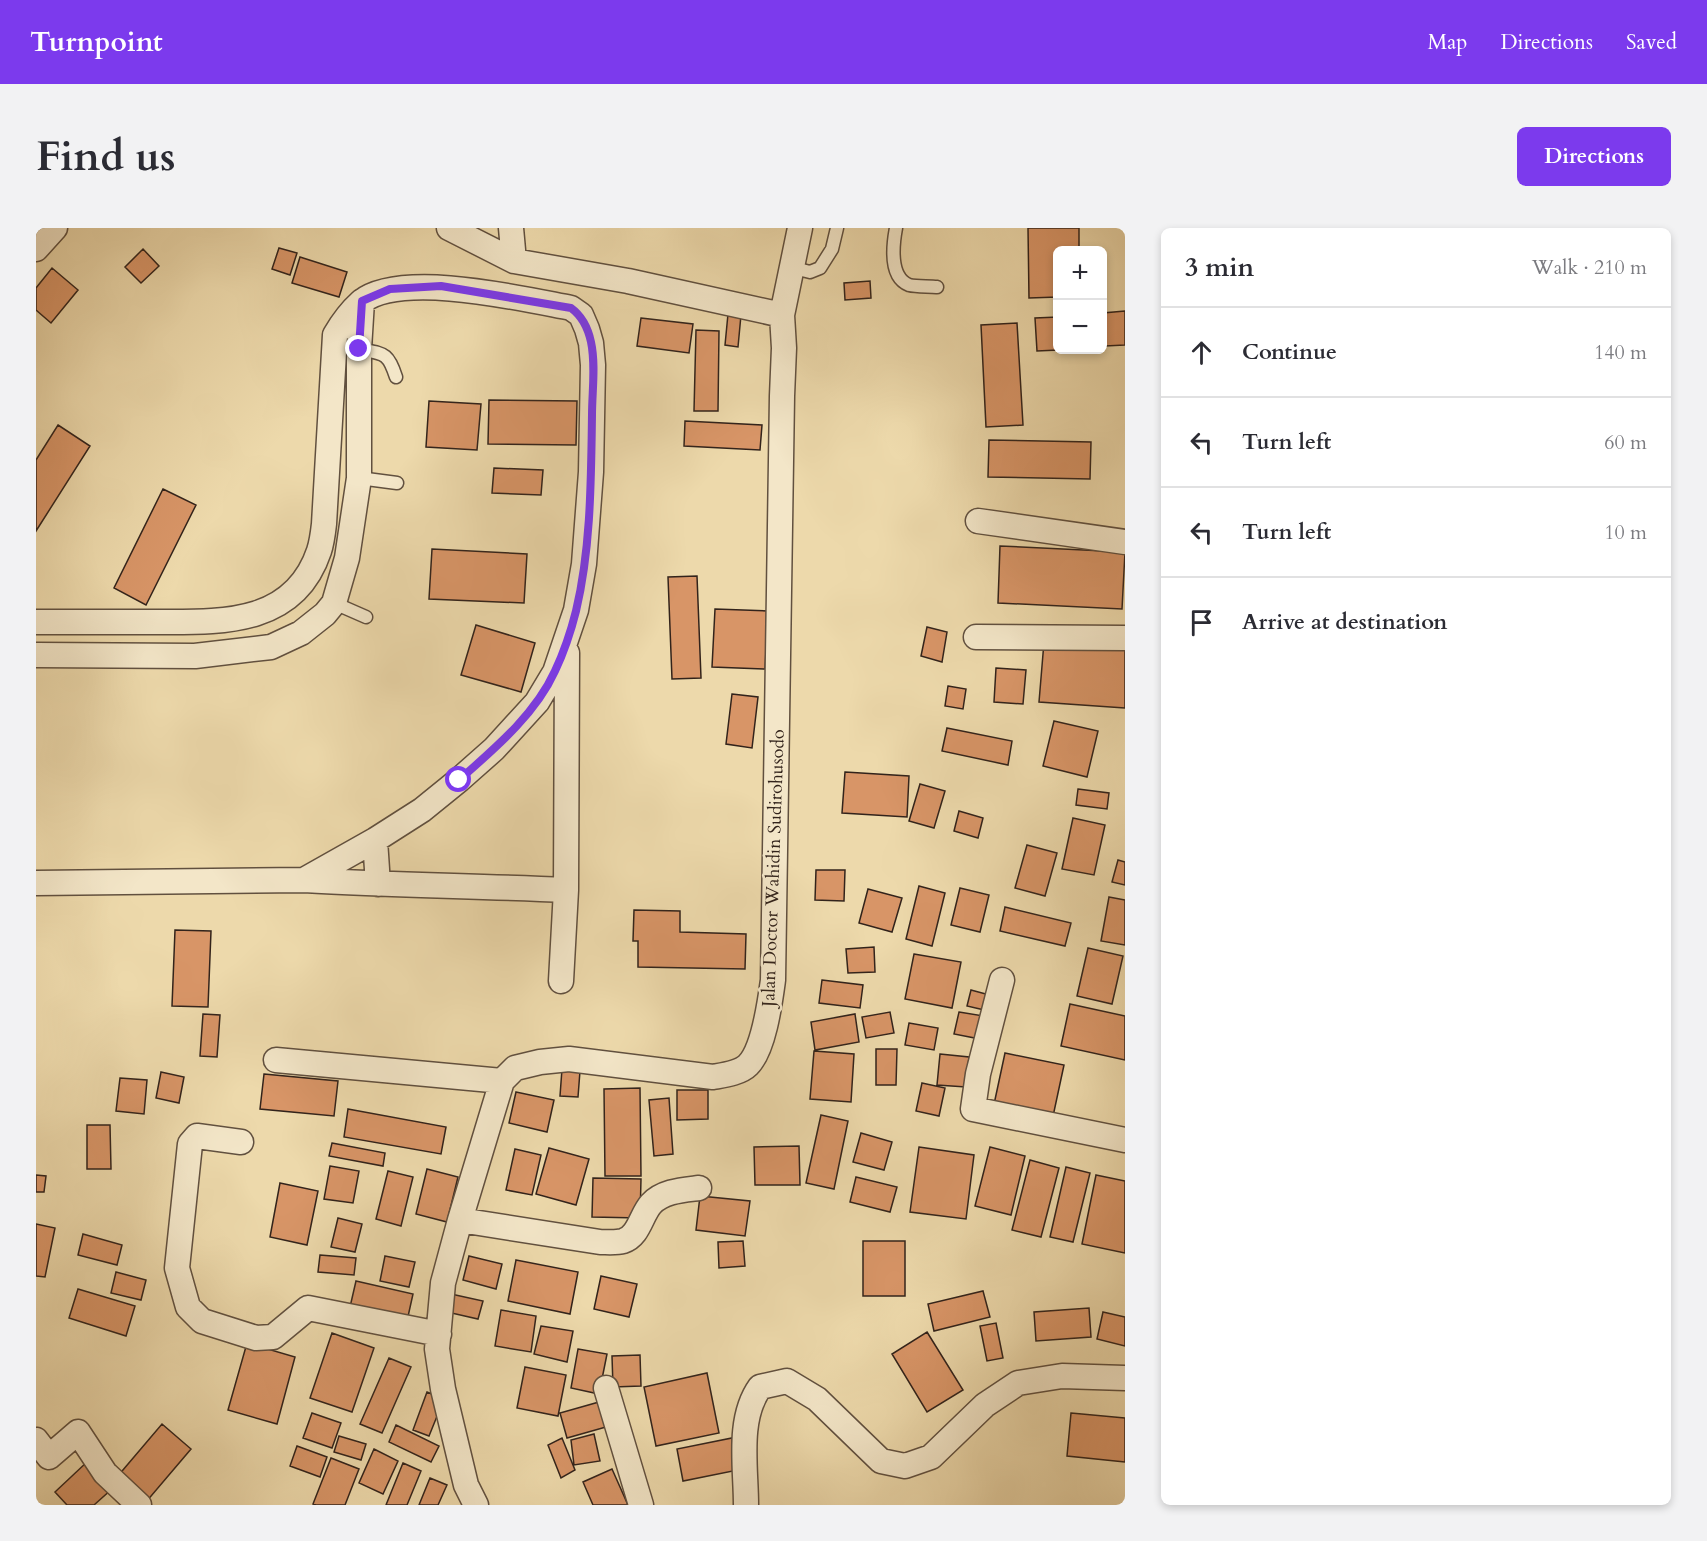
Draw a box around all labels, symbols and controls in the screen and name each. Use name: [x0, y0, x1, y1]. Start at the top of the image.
text: Turnpoint: [30, 23, 163, 61]
text: Map: [1427, 28, 1467, 57]
text: Directions: [1500, 28, 1593, 57]
text: Saved: [1626, 28, 1677, 57]
button: Directions: [1517, 127, 1671, 186]
text: Find us: [36, 128, 176, 185]
map controls: [1053, 246, 1107, 354]
button: +: [1053, 246, 1107, 300]
text: 3 min: [1185, 250, 1254, 285]
text: Walk · 210 m: [1532, 254, 1647, 281]
button: −: [1053, 300, 1107, 354]
route end: [345, 335, 371, 361]
icon: ahead: [1185, 336, 1218, 369]
text: Continue: [1242, 337, 1337, 367]
text: 140 m: [1594, 339, 1647, 366]
icon: left: [1185, 426, 1218, 459]
text: Turn left: [1242, 427, 1331, 457]
text: 60 m: [1604, 429, 1647, 456]
icon: left: [1185, 516, 1218, 549]
text: Turn left: [1242, 517, 1331, 547]
text: 10 m: [1604, 519, 1647, 546]
icon: arrive: [1185, 606, 1218, 639]
text: Arrive at destination: [1242, 607, 1447, 637]
street label: Jalan Doctor Wahidin Sudirohusodo: [756, 729, 791, 1010]
route start: [445, 766, 471, 792]

